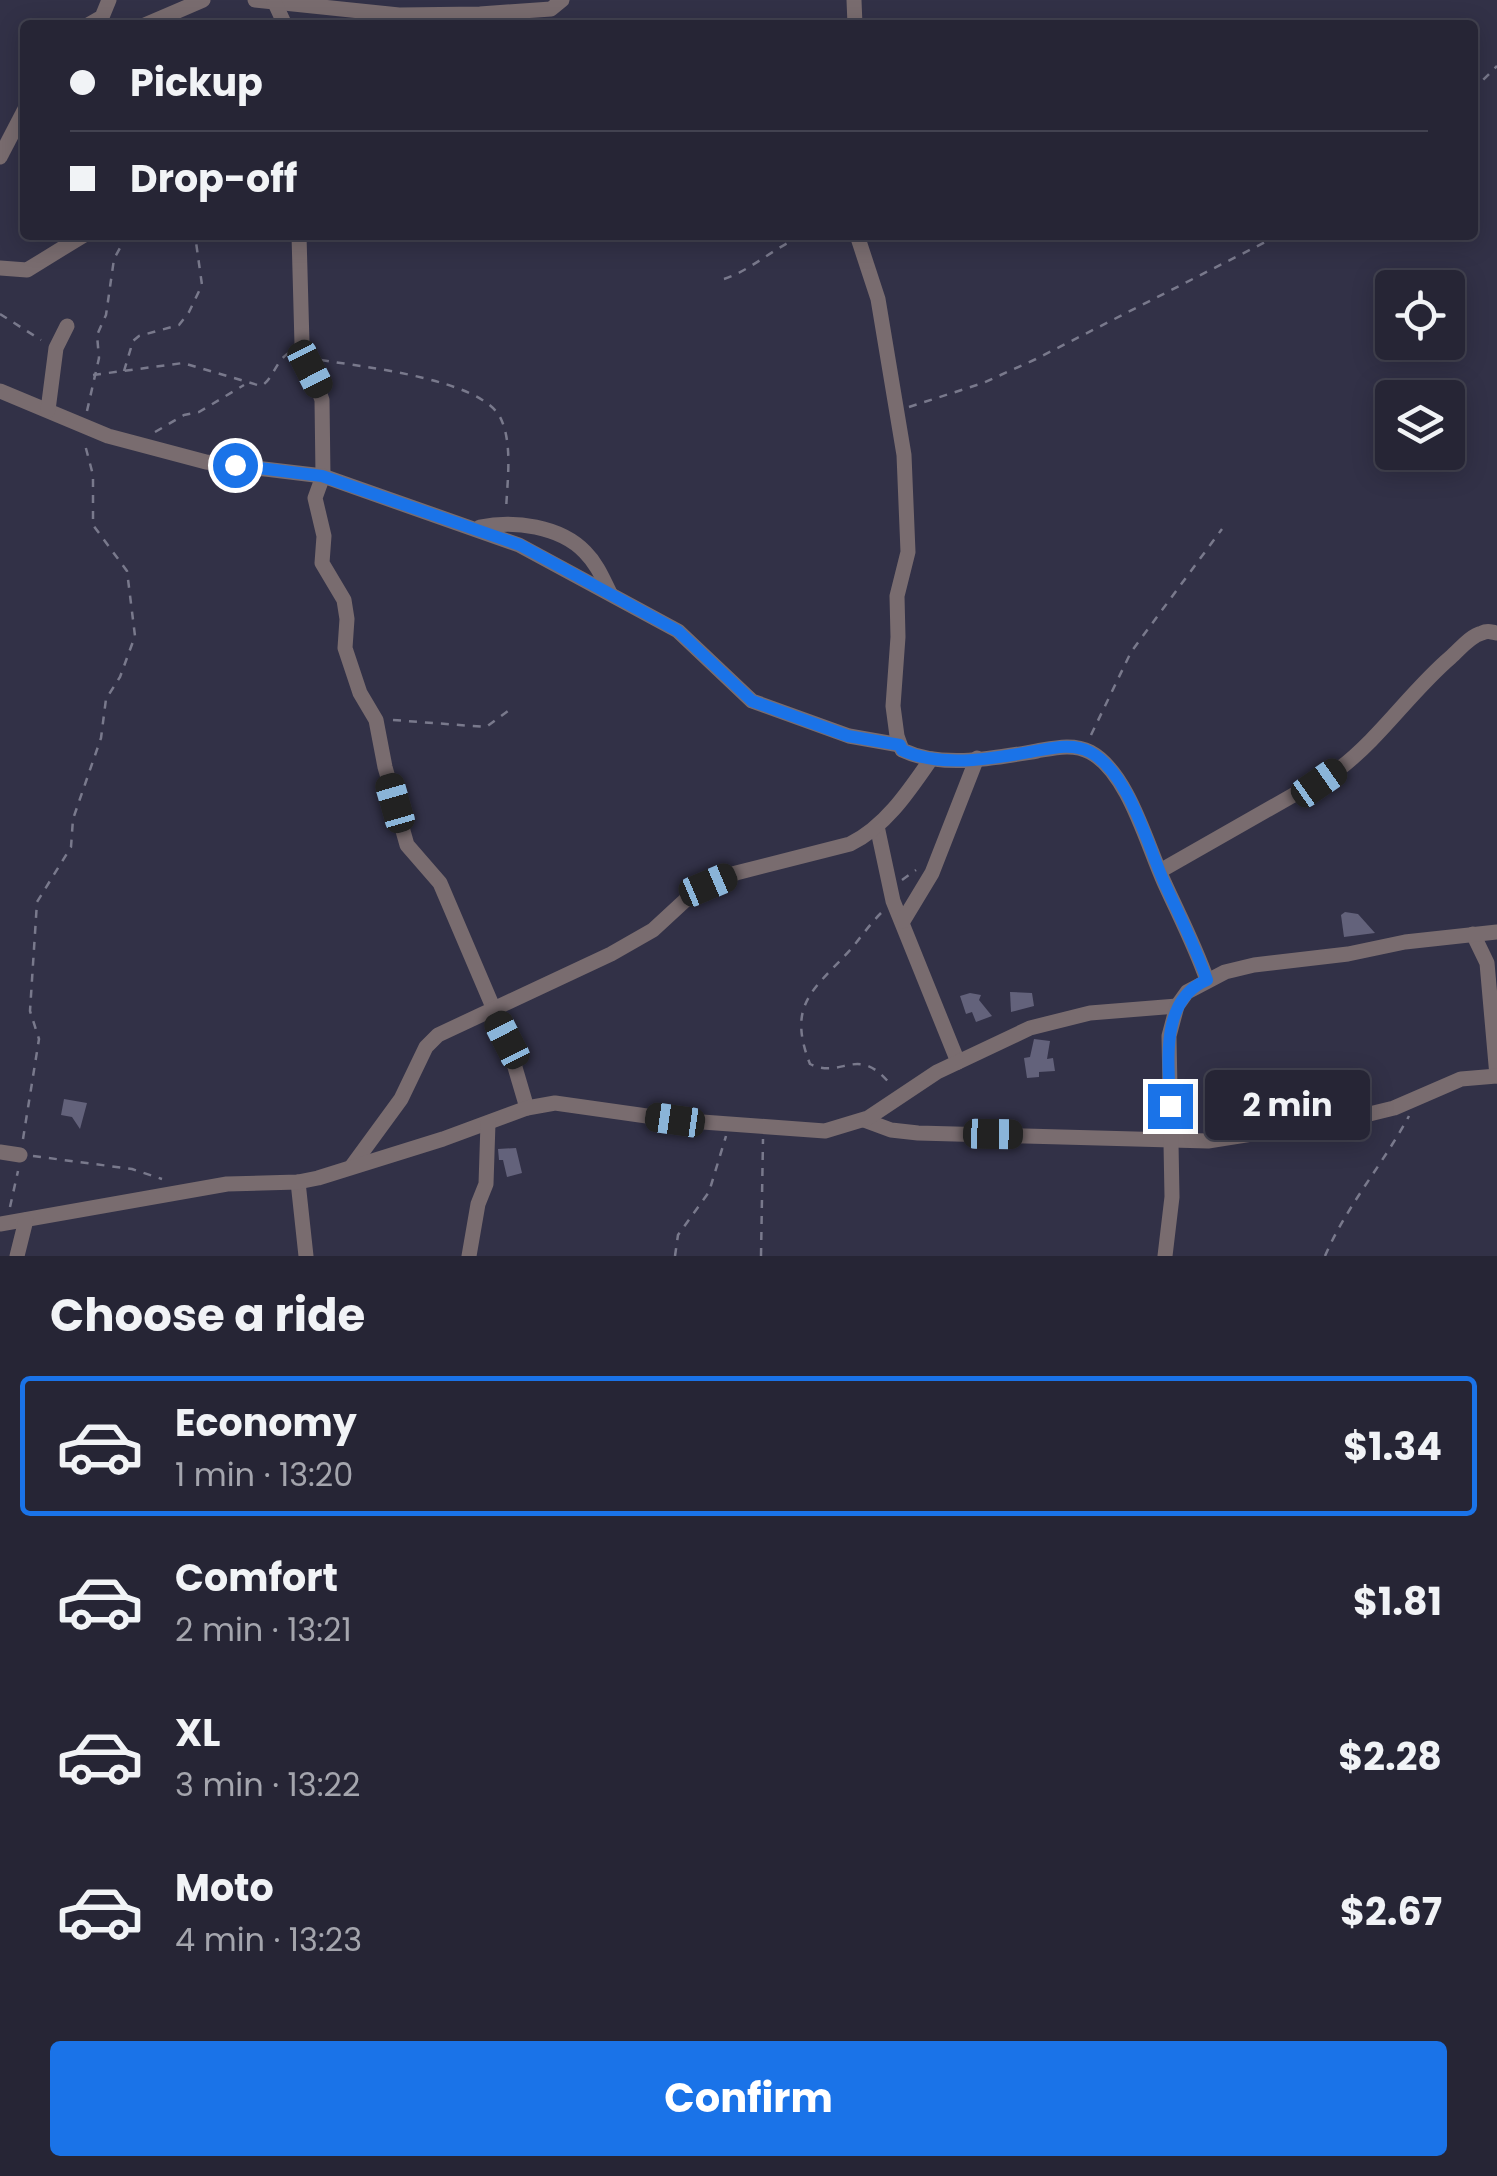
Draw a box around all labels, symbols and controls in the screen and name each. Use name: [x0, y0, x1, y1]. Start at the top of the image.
text: Pickup: [130, 56, 263, 109]
text: Drop-off: [130, 152, 298, 205]
map controls: [1375, 270, 1465, 470]
button: locate: [1375, 270, 1465, 360]
car: [283, 335, 337, 403]
button: layers: [1375, 380, 1465, 470]
route start: [213, 443, 258, 488]
car: [1286, 754, 1352, 812]
car: [372, 770, 418, 836]
car: [675, 859, 741, 911]
car: [480, 1006, 534, 1074]
callout: 2 min: [1205, 1071, 1370, 1141]
text: 2 min: [1243, 1082, 1332, 1127]
route end: [1148, 1084, 1193, 1129]
car: [643, 1101, 707, 1139]
car: [963, 1118, 1023, 1150]
text: Choose a ride: [50, 1284, 365, 1347]
text: Economy: [175, 1396, 357, 1449]
icon: car: [55, 1401, 145, 1491]
text: $1.34: [1343, 1420, 1442, 1473]
text: 1 min · 13:20: [175, 1452, 353, 1497]
text: Comfort: [175, 1551, 338, 1604]
icon: car: [55, 1556, 145, 1646]
text: $1.81: [1353, 1575, 1442, 1628]
text: 2 min · 13:21: [175, 1607, 352, 1652]
text: XL: [175, 1706, 220, 1759]
icon: car: [55, 1711, 145, 1801]
text: $2.28: [1338, 1730, 1442, 1783]
text: 3 min · 13:22: [175, 1762, 360, 1807]
text: Moto: [175, 1861, 274, 1914]
icon: car: [55, 1866, 145, 1956]
text: $2.67: [1340, 1885, 1442, 1938]
text: 4 min · 13:23: [175, 1917, 362, 1962]
button: Confirm: [50, 2041, 1447, 2156]

